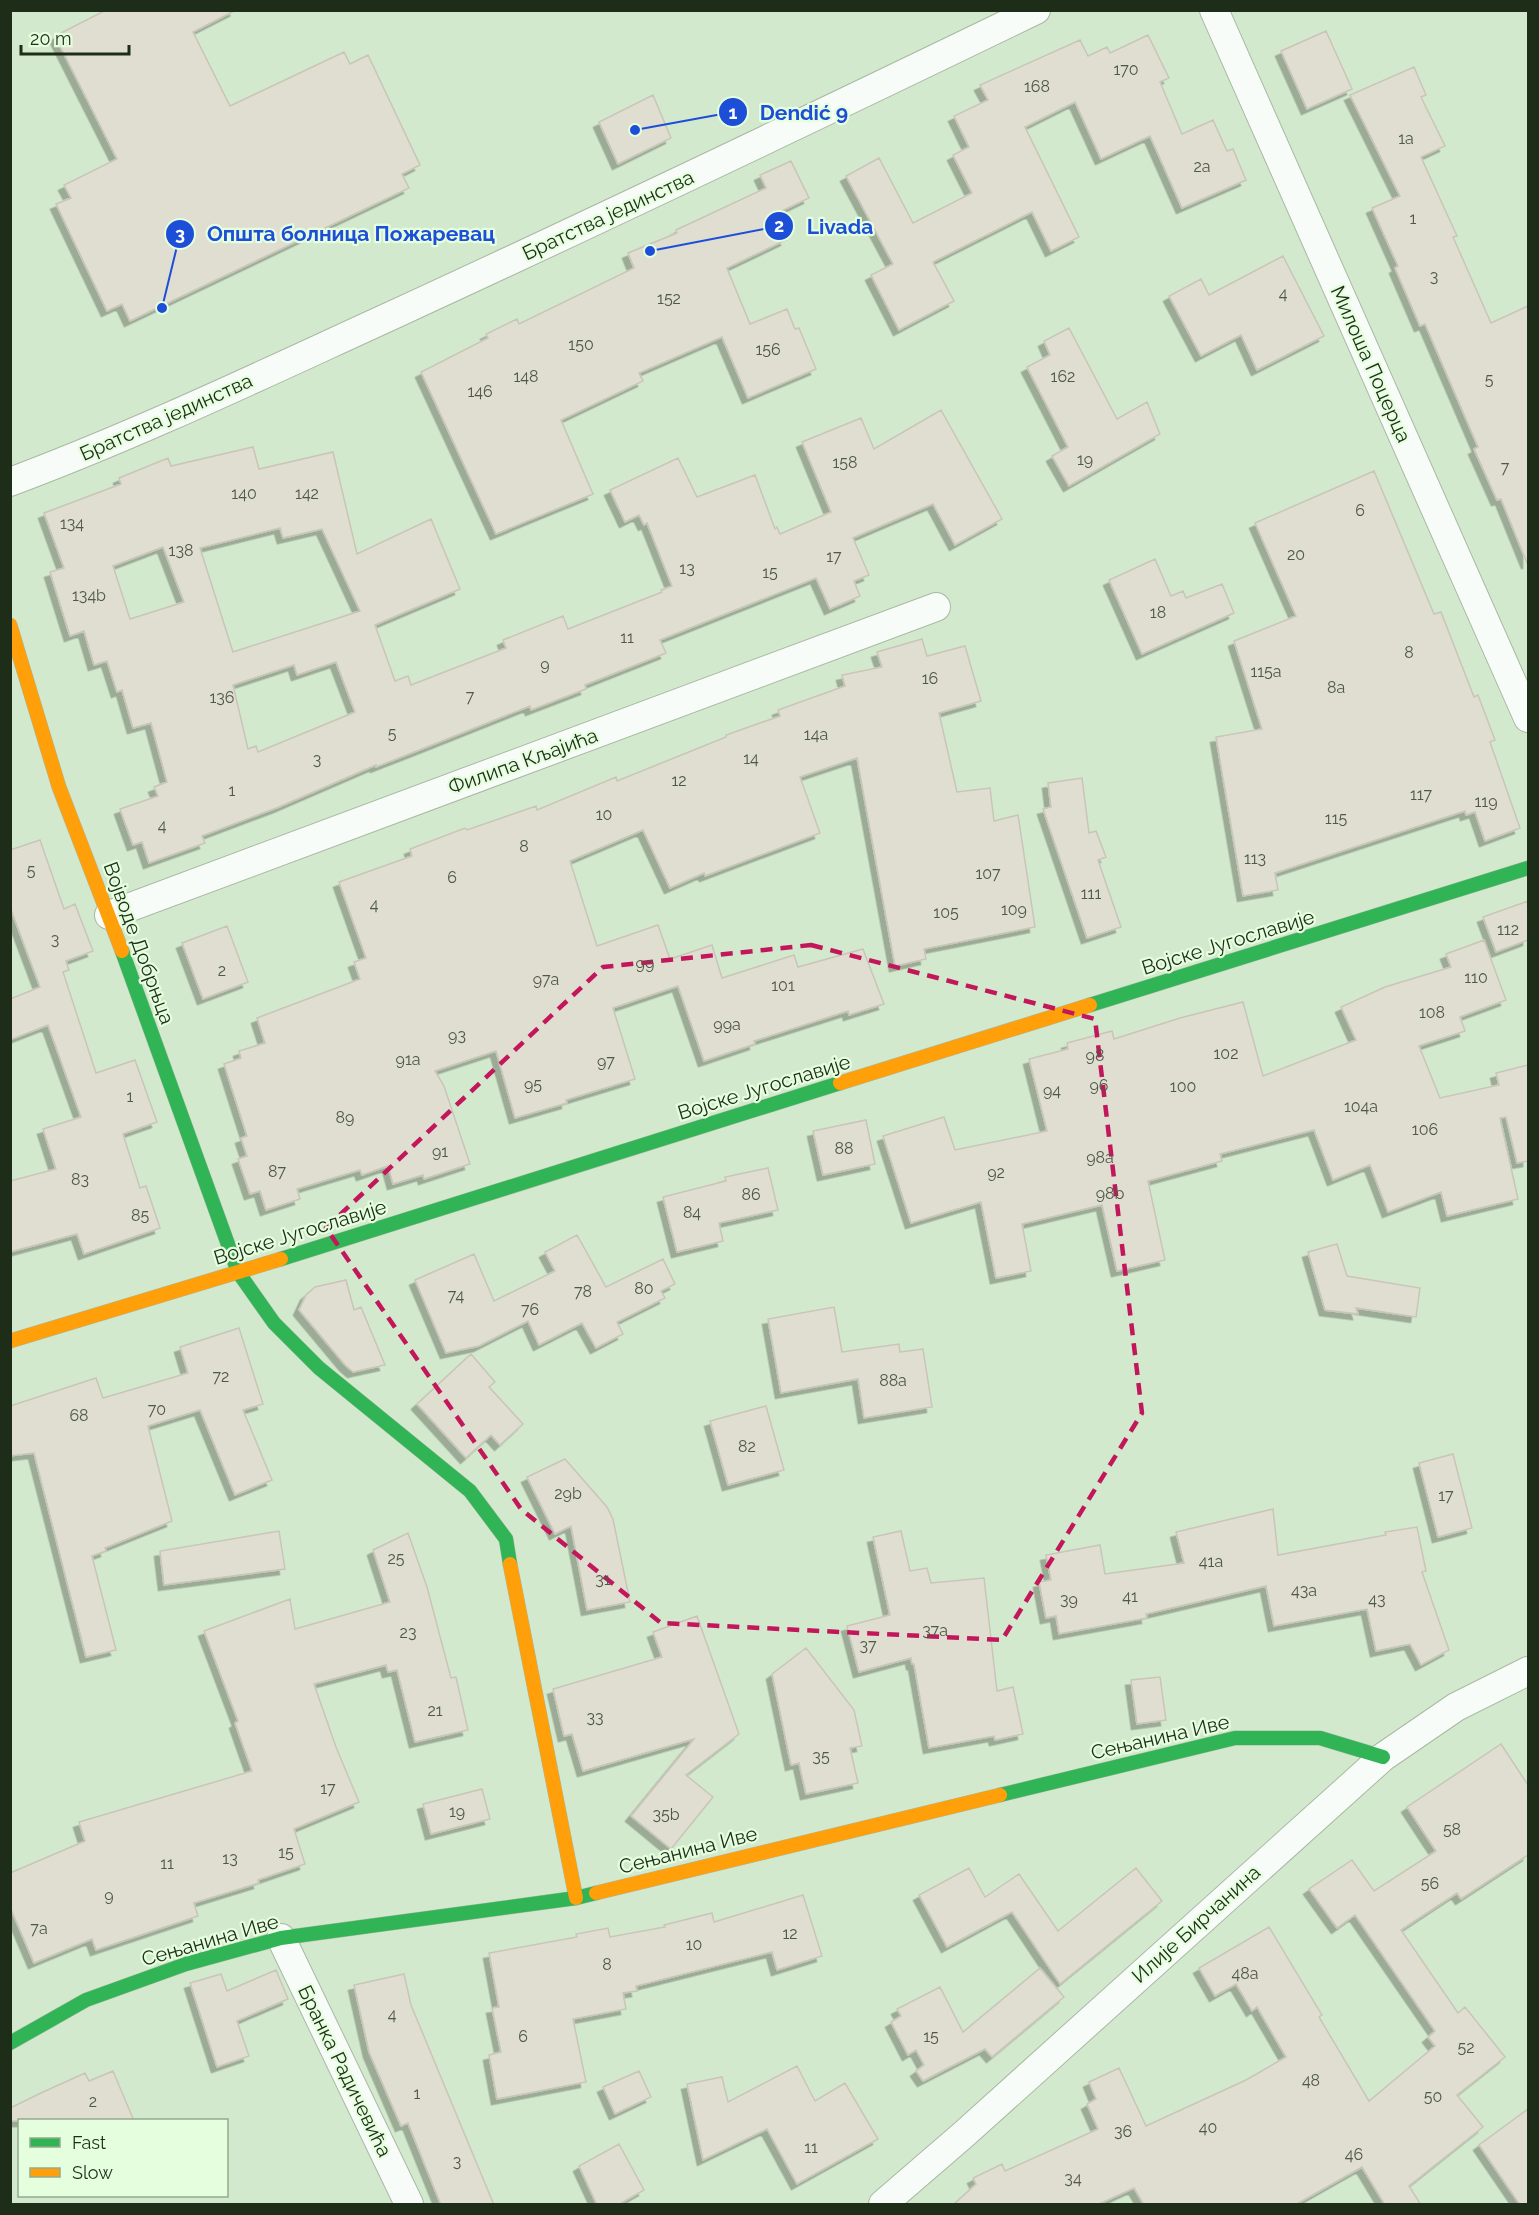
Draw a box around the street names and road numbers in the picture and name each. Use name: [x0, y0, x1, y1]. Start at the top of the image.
street label: Братства јединства: [518, 165, 698, 265]
street label: Милоша Поцерца: [1326, 282, 1416, 446]
street label: Братства јединства: [76, 368, 256, 466]
street label: Филипа Кљајића: [445, 723, 601, 799]
street label: Војводе Добрњца: [99, 859, 179, 1027]
street label: Војске Југославије: [1139, 904, 1318, 980]
street label: Војске Југославије: [675, 1049, 854, 1125]
street label: Војске Југославије: [211, 1194, 390, 1270]
street label: Сењанина Иве: [1088, 1709, 1232, 1765]
street label: Сењанина Иве: [616, 1821, 760, 1879]
street label: Илије Бирчанина: [1127, 1860, 1265, 1988]
street label: Сењанина Иве: [139, 1909, 282, 1971]
street label: Бранка Радичевића: [293, 1981, 397, 2161]

